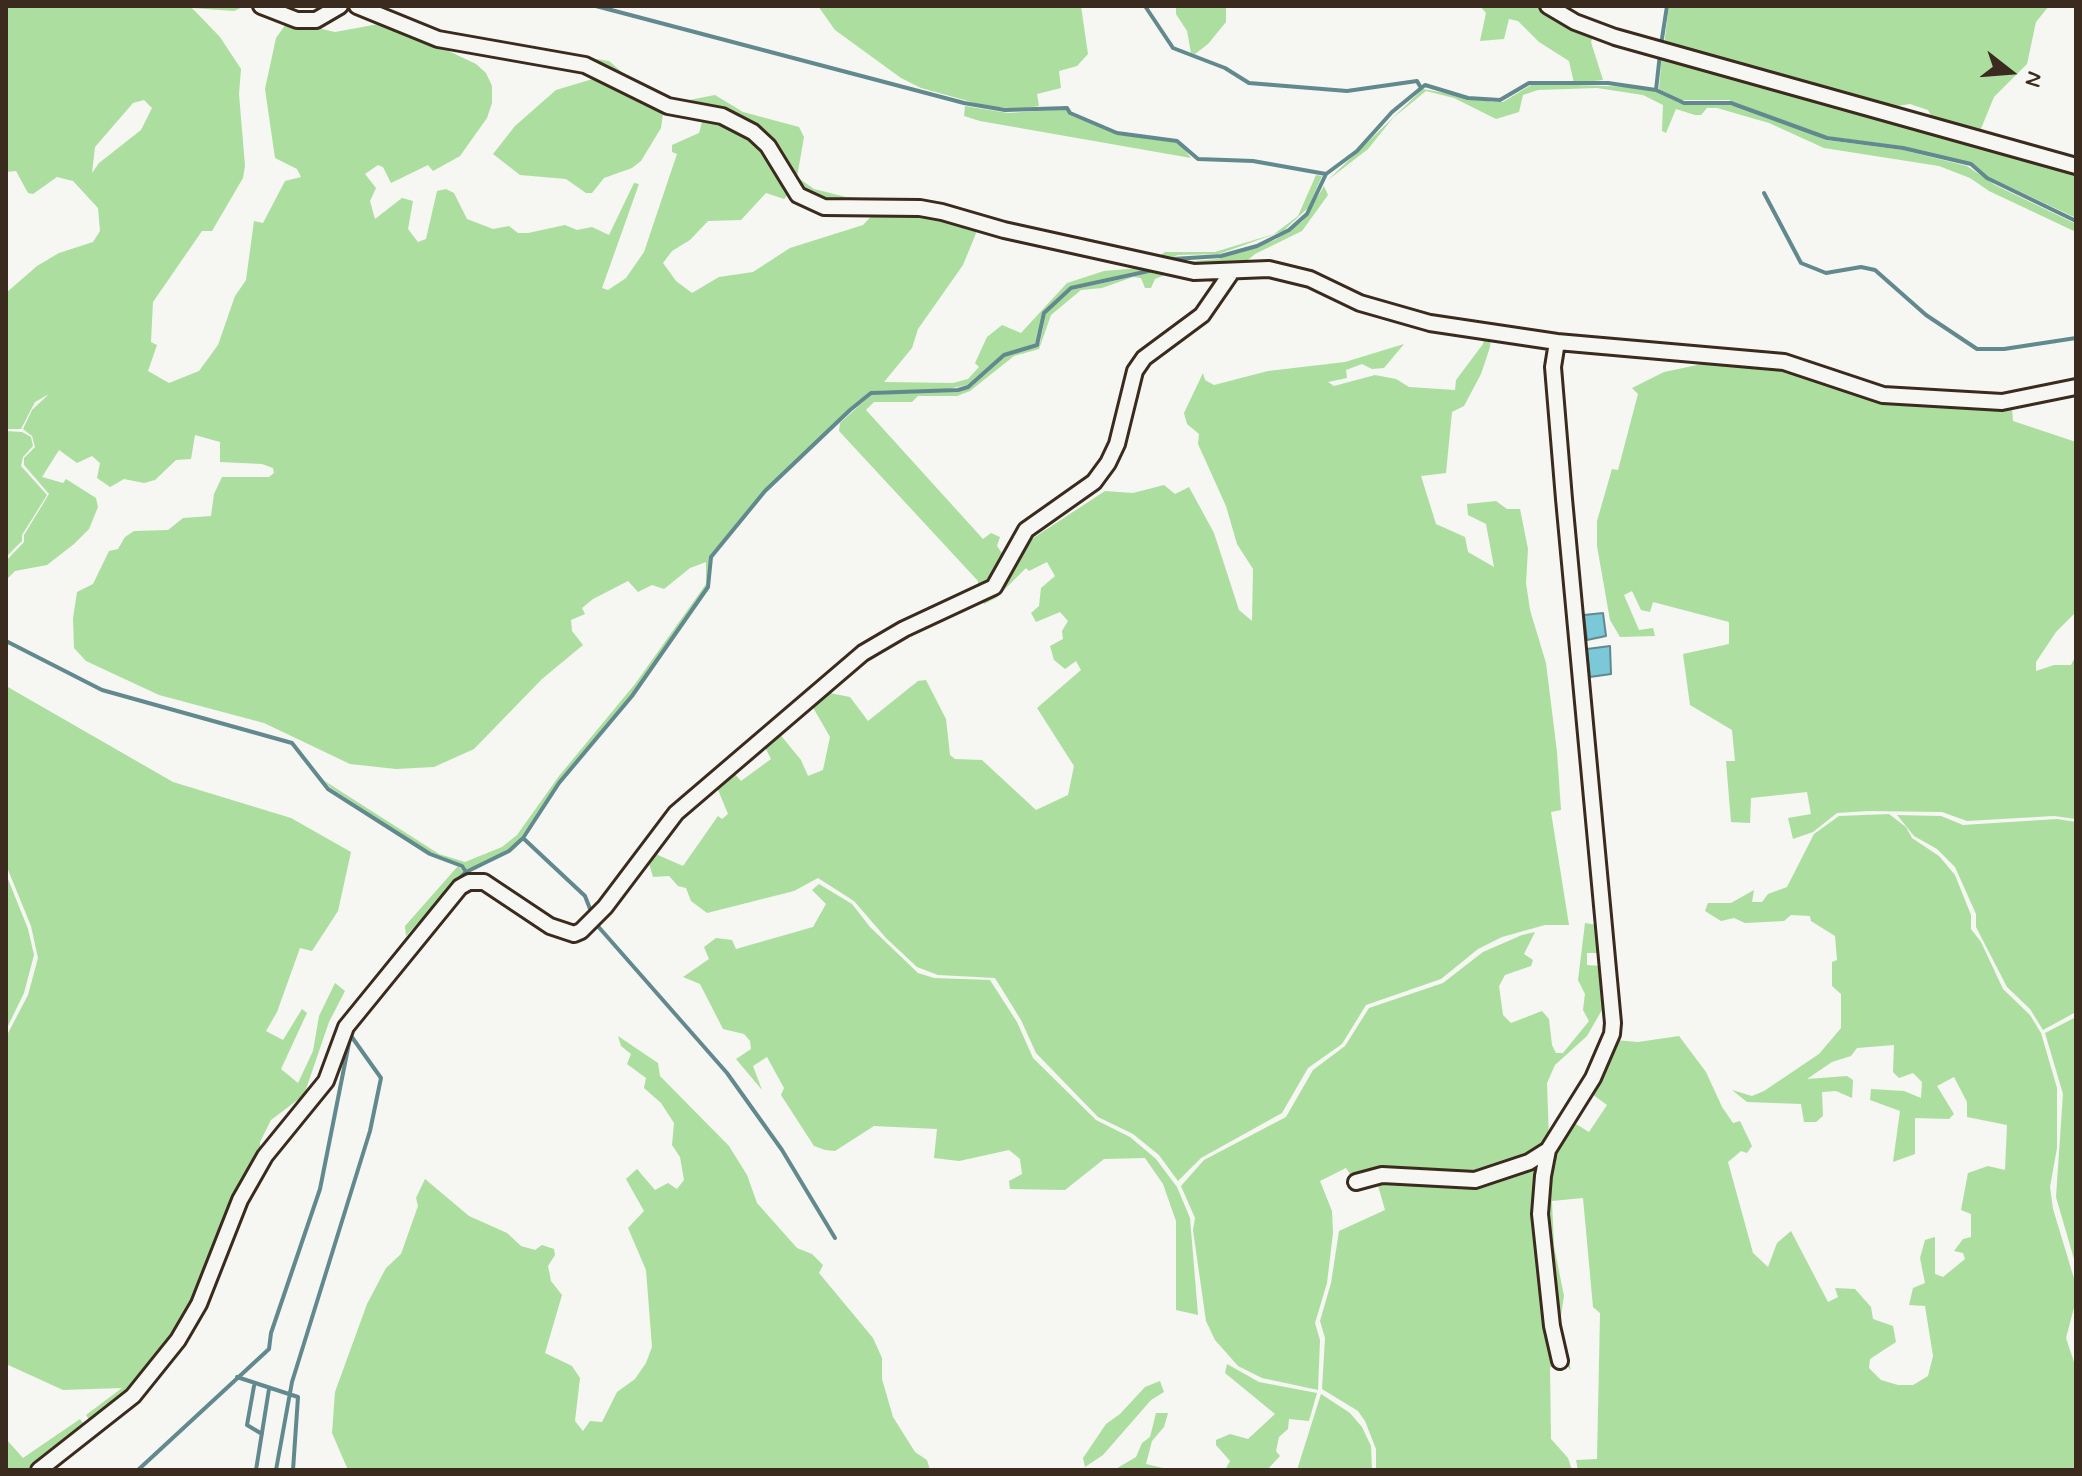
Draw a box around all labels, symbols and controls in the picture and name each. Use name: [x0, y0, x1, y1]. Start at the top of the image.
north arrow: [1970, 32, 2050, 112]
text: N: [2017, 68, 2048, 90]

